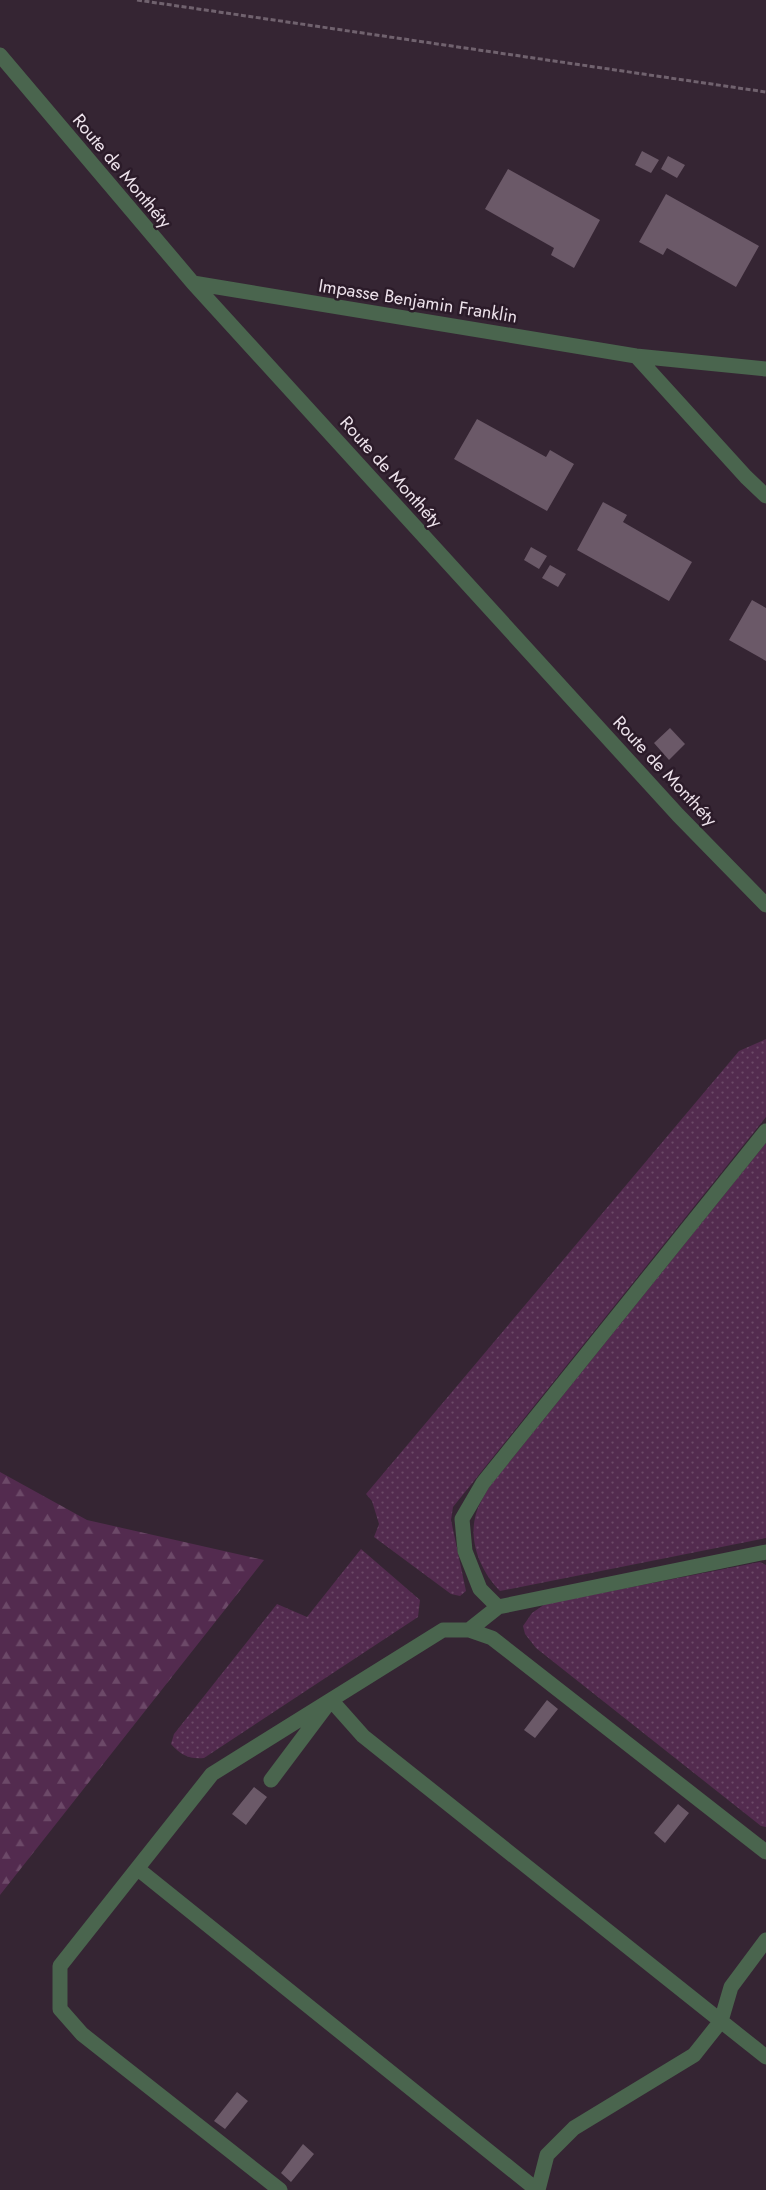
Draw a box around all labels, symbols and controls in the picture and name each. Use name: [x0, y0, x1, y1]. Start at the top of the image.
street label: Route de Monthéty: [66, 108, 178, 234]
street label: Impasse Benjamin Franklin: [317, 272, 519, 330]
street label: Route de Monthéty: [334, 410, 448, 534]
street label: Route de Monthéty: [607, 710, 723, 832]

